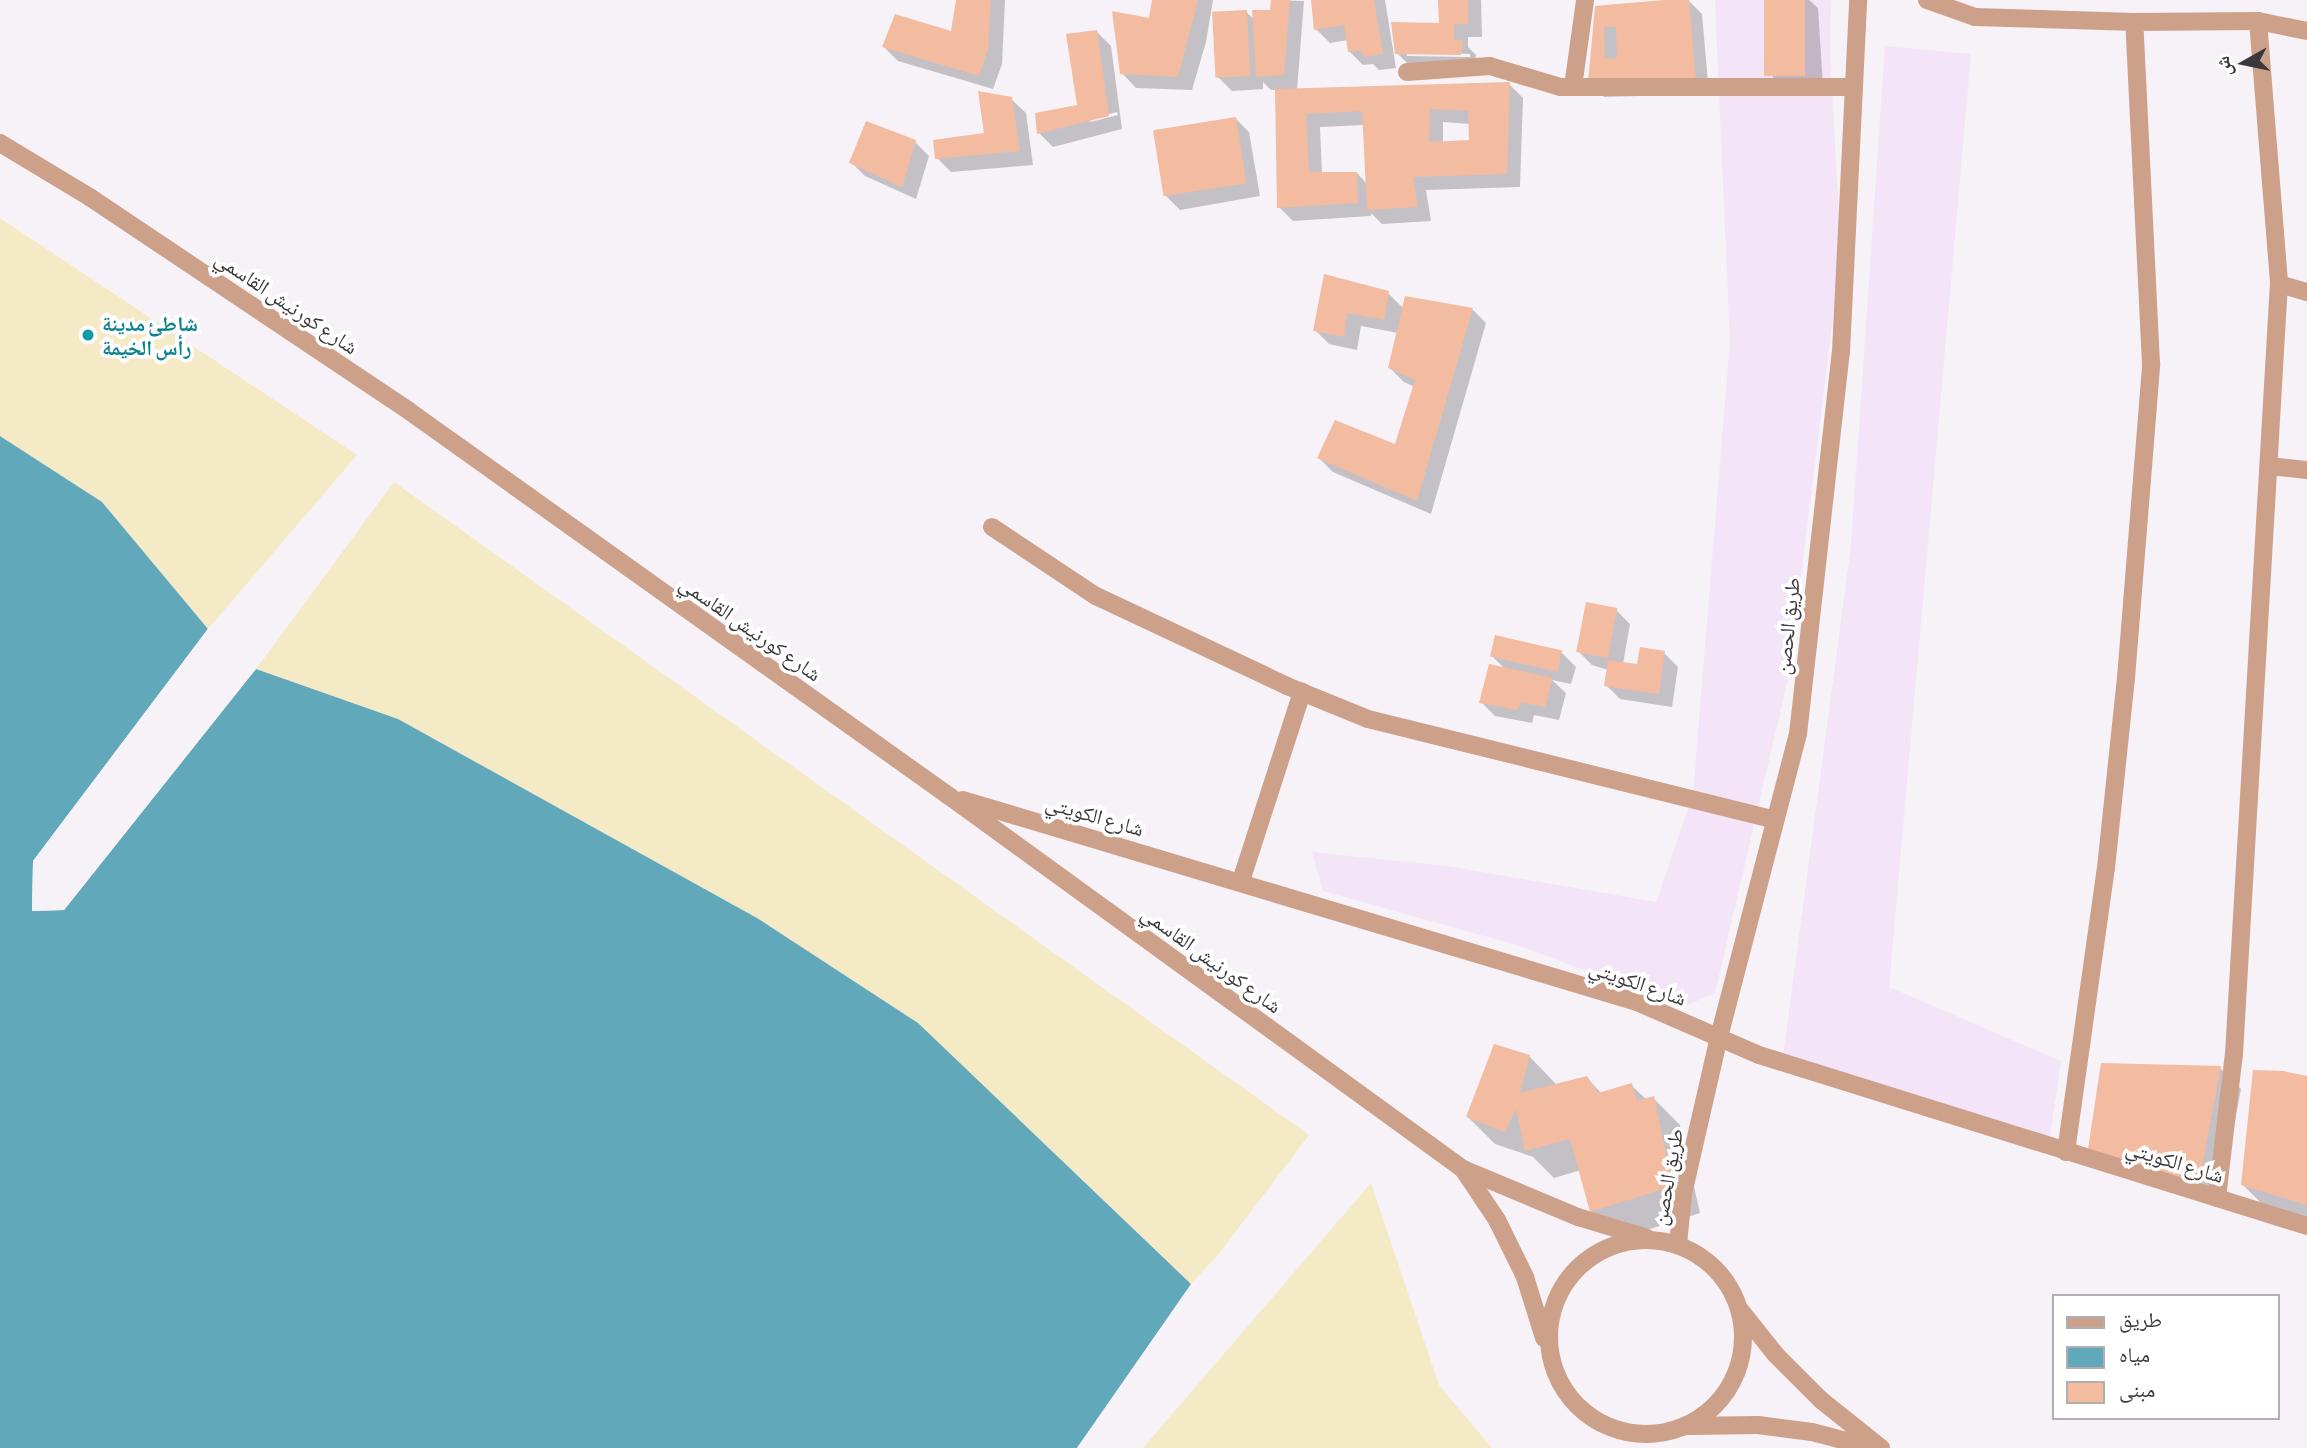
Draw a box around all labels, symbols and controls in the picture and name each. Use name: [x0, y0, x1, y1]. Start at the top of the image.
north arrow: [2209, 28, 2279, 98]
text: ش: [2211, 55, 2236, 78]
street label: شارع كورنيش القاسمي: [211, 245, 363, 359]
place label: شاطئ مدينة رأس الخيمة: [102, 310, 198, 360]
marker: شاطئ مدينة رأس الخيمة: [80, 327, 96, 343]
street label: شارع كورنيش القاسمي: [675, 570, 827, 686]
street label: طريق الحصن: [1769, 576, 1805, 676]
street label: شارع الكويتي: [1043, 789, 1147, 841]
street label: شارع كورنيش القاسمي: [1137, 900, 1287, 1018]
street label: شارع الكويتي: [1586, 954, 1690, 1010]
street label: طريق الحصن: [1646, 1127, 1688, 1227]
street label: شارع الكويتي: [2123, 1134, 2227, 1188]
legend: [2052, 1294, 2279, 1420]
text: طريق: [2119, 1307, 2162, 1331]
text: مياه: [2119, 1342, 2150, 1366]
text: مبنى: [2119, 1377, 2155, 1401]

